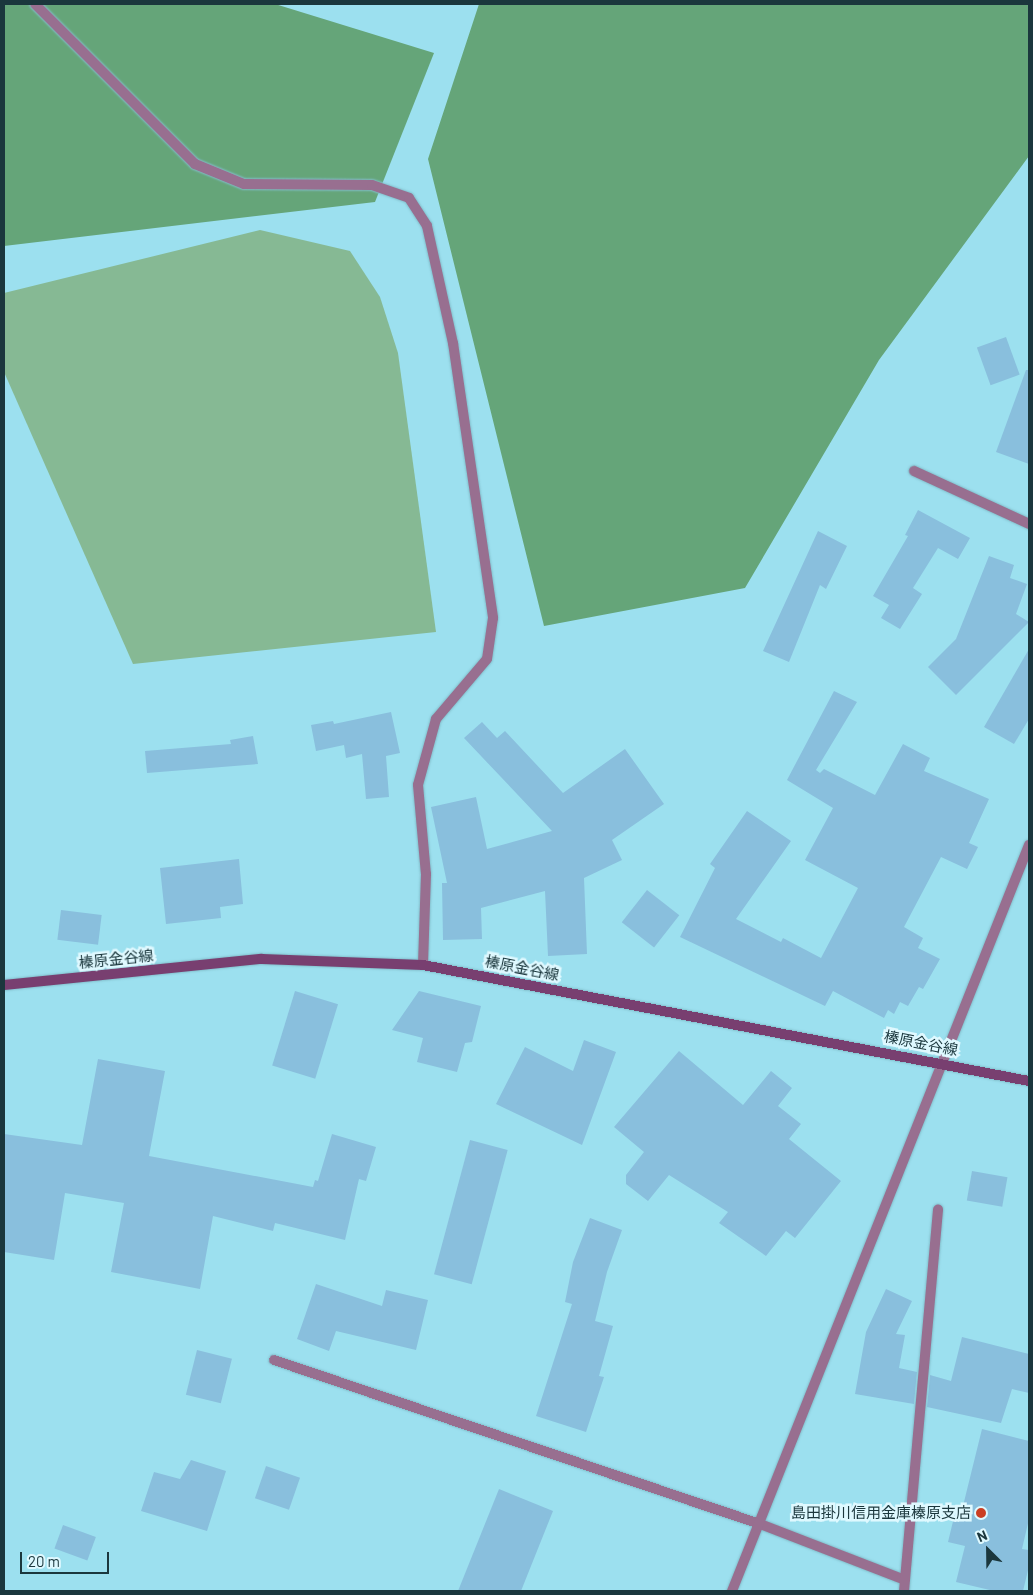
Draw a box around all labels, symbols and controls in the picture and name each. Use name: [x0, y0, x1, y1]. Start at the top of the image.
street label: 榛原金谷線: [78, 946, 154, 972]
street label: 榛原金谷線: [483, 952, 561, 984]
street label: 榛原金谷線: [882, 1027, 960, 1059]
place label: 島田掛川信用金庫榛原支店: [791, 1504, 971, 1522]
marker: 島田掛川信用金庫榛原支店: [975, 1507, 987, 1519]
north arrow: [963, 1525, 1013, 1575]
text: N: [974, 1526, 990, 1545]
scale bar: [22, 1542, 111, 1574]
text: 20 m: [28, 1552, 60, 1570]

